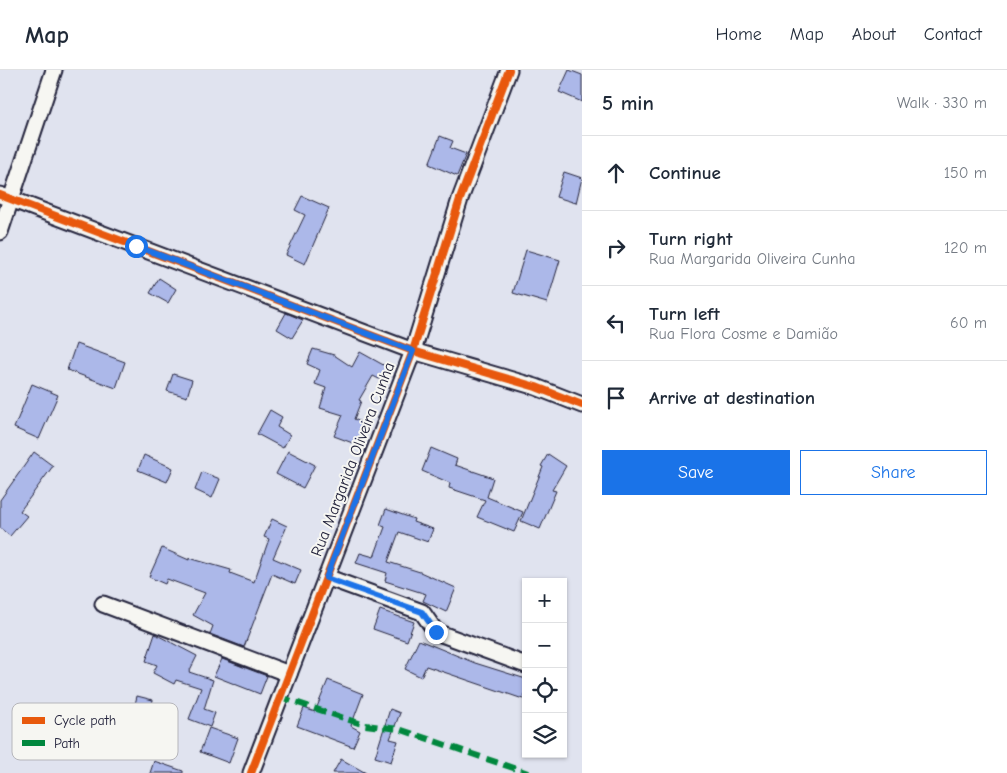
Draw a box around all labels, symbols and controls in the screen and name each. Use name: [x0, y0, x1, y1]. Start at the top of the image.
text: Map: [25, 21, 69, 49]
text: Home: [715, 24, 762, 45]
text: Map: [790, 24, 824, 45]
text: About: [852, 24, 896, 45]
text: Contact: [924, 24, 982, 45]
text: 5 min: [602, 91, 654, 115]
text: Walk · 330 m: [897, 94, 987, 112]
icon: ahead: [602, 159, 630, 187]
text: Continue: [649, 162, 721, 184]
text: 150 m: [944, 164, 987, 182]
text: Turn right: [649, 228, 733, 250]
icon: right: [602, 234, 630, 262]
route start: [125, 235, 148, 258]
text: 120 m: [944, 239, 987, 257]
text: Rua Margarida Oliveira Cunha: [649, 250, 855, 268]
text: Turn left: [649, 303, 720, 325]
icon: left: [602, 309, 630, 337]
text: 60 m: [950, 314, 987, 332]
text: Rua Flora Cosme e Damião: [649, 325, 838, 343]
street label: Rua Margarida Oliveira Cunha: [308, 360, 398, 559]
icon: arrive: [602, 384, 630, 412]
text: Arrive at destination: [649, 387, 815, 409]
button: Save: [602, 450, 790, 495]
button: Share: [800, 450, 987, 495]
map controls: [522, 578, 567, 758]
button: +: [522, 578, 567, 623]
route end: [425, 621, 448, 644]
button: −: [522, 623, 567, 668]
button: locate: [522, 668, 567, 713]
legend: [12, 703, 178, 760]
text: Cycle path: [54, 712, 116, 729]
button: layers: [522, 713, 567, 758]
text: Path: [54, 735, 80, 752]

